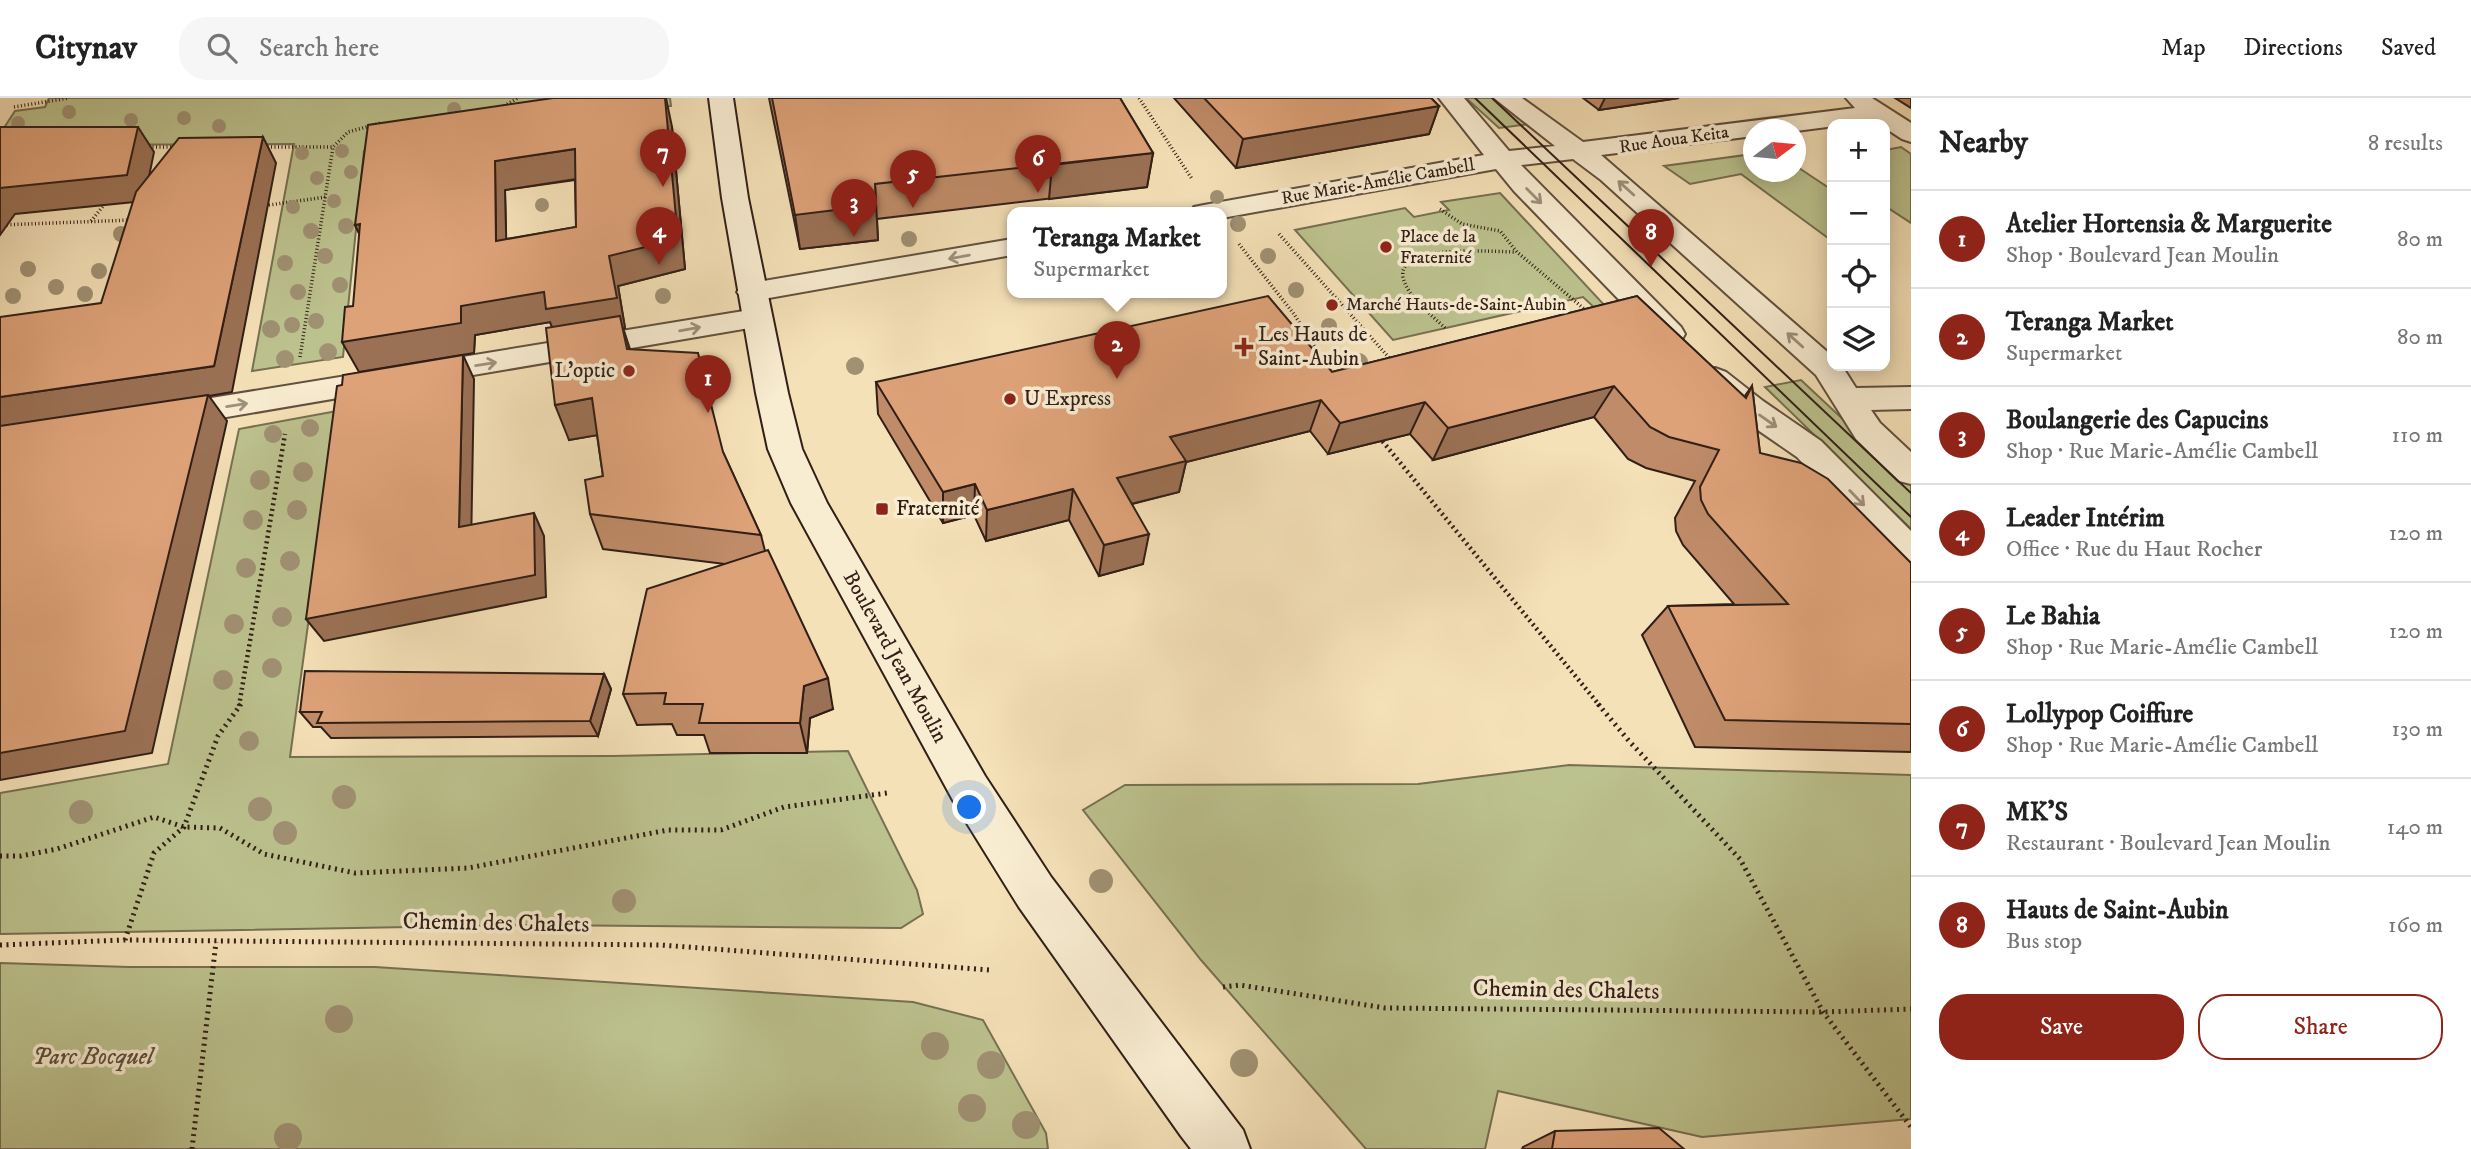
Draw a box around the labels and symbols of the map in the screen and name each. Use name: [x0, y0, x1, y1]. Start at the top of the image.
north arrow: [1743, 119, 1806, 182]
street label: Rue Aoua Keita: [1618, 121, 1730, 159]
pin: 7: [640, 129, 686, 187]
pin: 6: [1015, 135, 1061, 193]
pin: 5: [890, 150, 936, 208]
street label: Rue Marie-Amélie Cambell: [1280, 154, 1477, 210]
pin: 3: [831, 179, 877, 237]
one-way arrow: [1617, 180, 1635, 196]
one-way arrow: [1525, 187, 1542, 204]
pin: 4: [636, 207, 682, 265]
pin: 8: [1628, 209, 1674, 267]
place label: Place de la Fraternité: [1400, 226, 1476, 269]
marker: Place de la Fraternité: [1378, 239, 1394, 255]
one-way arrow: [948, 250, 971, 264]
place label: Marché Hauts-de-Saint-Aubin: [1346, 294, 1567, 316]
marker: Marché Hauts-de-Saint-Aubin: [1324, 297, 1340, 313]
pin: 2: [1094, 321, 1140, 379]
one-way arrow: [678, 322, 701, 335]
place label: Les Hauts de Saint-Aubin: [1258, 322, 1368, 372]
one-way arrow: [1787, 331, 1804, 348]
marker: Les Hauts de Saint-Aubin: [1236, 339, 1252, 355]
pin: 1: [685, 355, 731, 413]
one-way arrow: [474, 357, 497, 370]
place label: L’optic: [555, 358, 615, 384]
marker: L’optic: [621, 363, 637, 379]
place label: U Express: [1024, 386, 1111, 412]
marker: U Express: [1002, 391, 1018, 407]
one-way arrow: [225, 399, 248, 412]
one-way arrow: [1758, 414, 1778, 428]
one-way arrow: [1848, 489, 1865, 506]
place label: Fraternité: [896, 496, 980, 522]
marker: Fraternité: [874, 501, 890, 517]
street label: Boulevard Jean Moulin: [837, 567, 953, 747]
your location: [952, 790, 986, 824]
street label: Chemin des Chalets: [402, 906, 590, 940]
street label: Chemin des Chalets: [1472, 973, 1660, 1007]
park label: Parc Bocquel: [33, 1042, 156, 1072]

